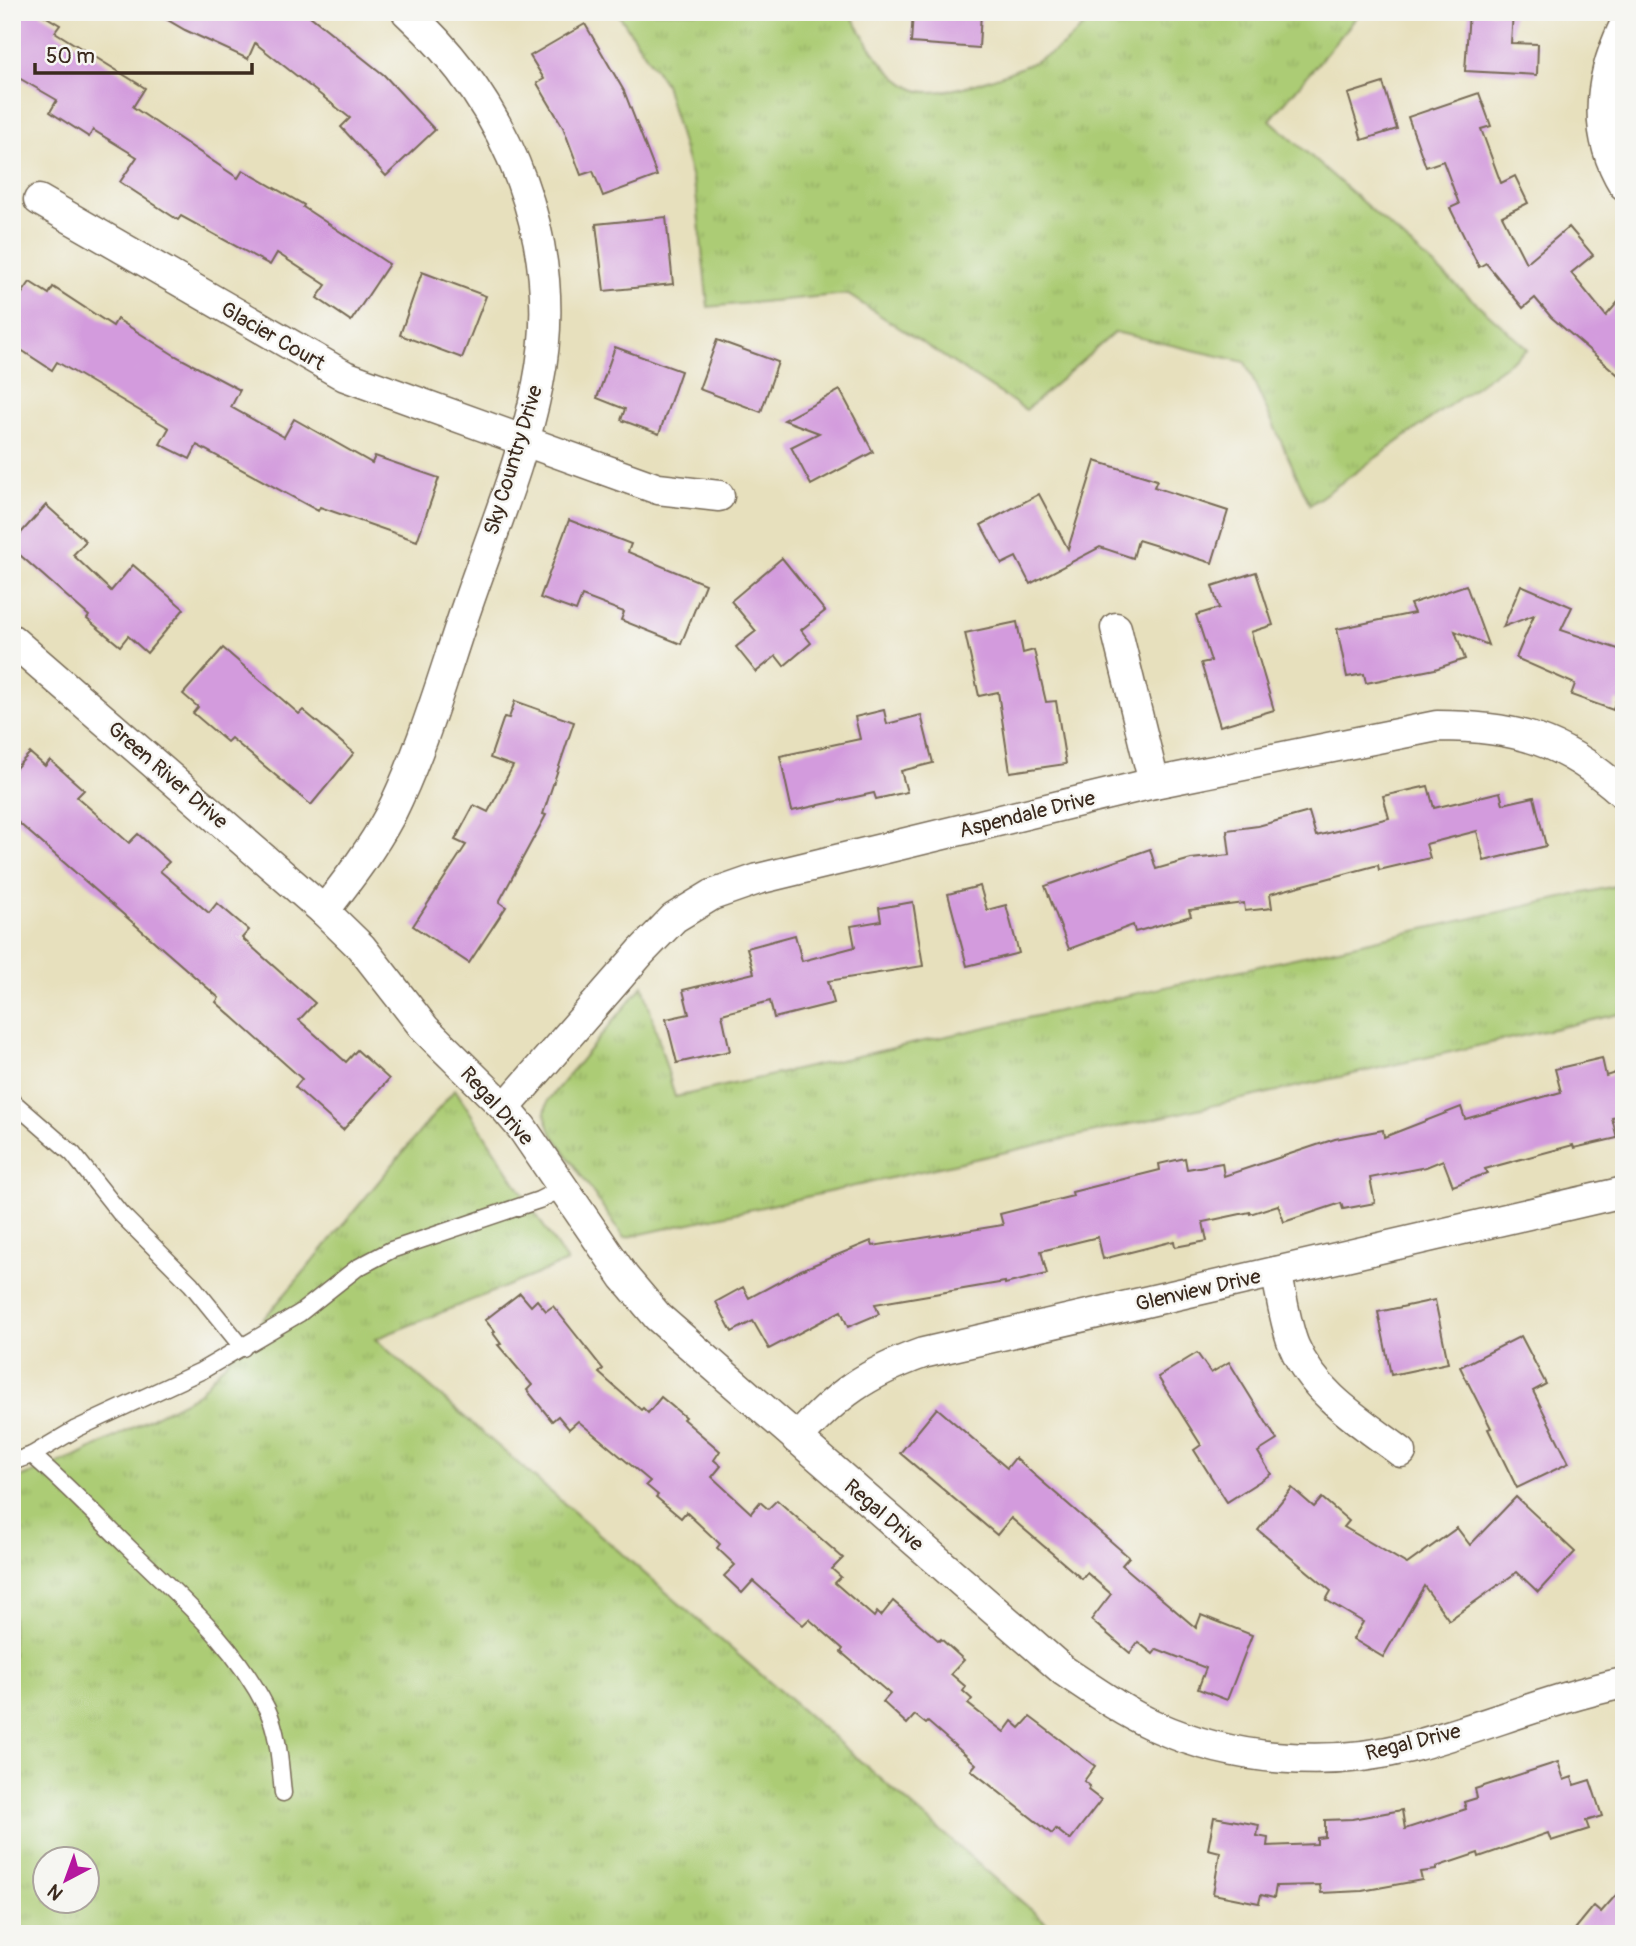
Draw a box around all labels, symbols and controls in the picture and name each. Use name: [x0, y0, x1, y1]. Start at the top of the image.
scale bar: [35, 32, 252, 76]
text: 50 m: [46, 43, 95, 70]
street label: Glacier Court: [216, 296, 330, 377]
street label: Sky Country Drive: [478, 381, 549, 538]
street label: Green River Drive: [102, 716, 234, 836]
street label: Aspendale Drive: [956, 784, 1099, 844]
street label: Regal Drive: [454, 1061, 540, 1152]
street label: Glenview Drive: [1133, 1263, 1264, 1318]
street label: Regal Drive: [838, 1473, 930, 1558]
street label: Regal Drive: [1363, 1717, 1464, 1767]
north arrow: [32, 1844, 102, 1914]
text: N: [43, 1879, 68, 1905]

